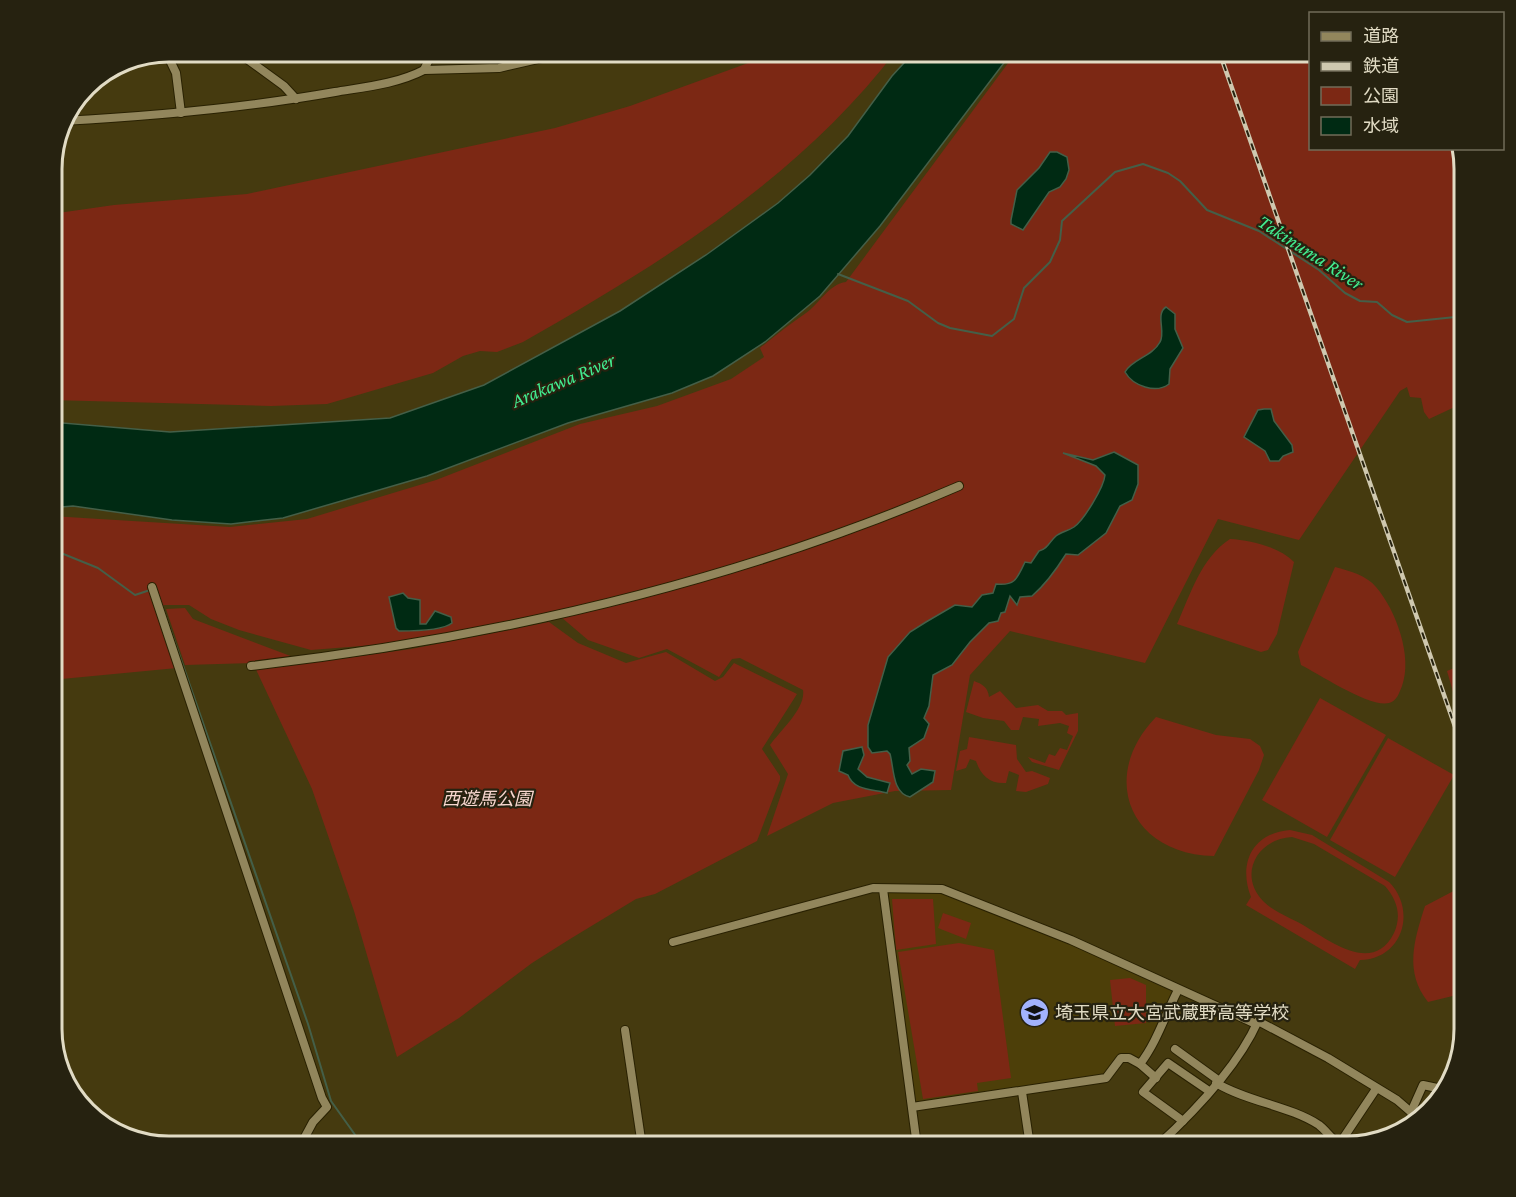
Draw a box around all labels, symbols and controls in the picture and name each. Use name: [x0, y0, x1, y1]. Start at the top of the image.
legend: [1309, 12, 1504, 150]
text: 道路: [1363, 26, 1399, 46]
text: 鉄道: [1363, 56, 1399, 76]
text: 公園: [1363, 86, 1399, 106]
text: 水域: [1363, 116, 1399, 136]
water label: Takinuma River: [1254, 210, 1368, 295]
water label: Arakawa River: [507, 348, 619, 412]
park label: 西遊馬公園: [442, 789, 535, 809]
school or university icon: 埼玉県立大宮武蔵野高等学校: [1018, 997, 1050, 1029]
place label: 埼玉県立大宮武蔵野高等学校: [1055, 1003, 1289, 1023]

